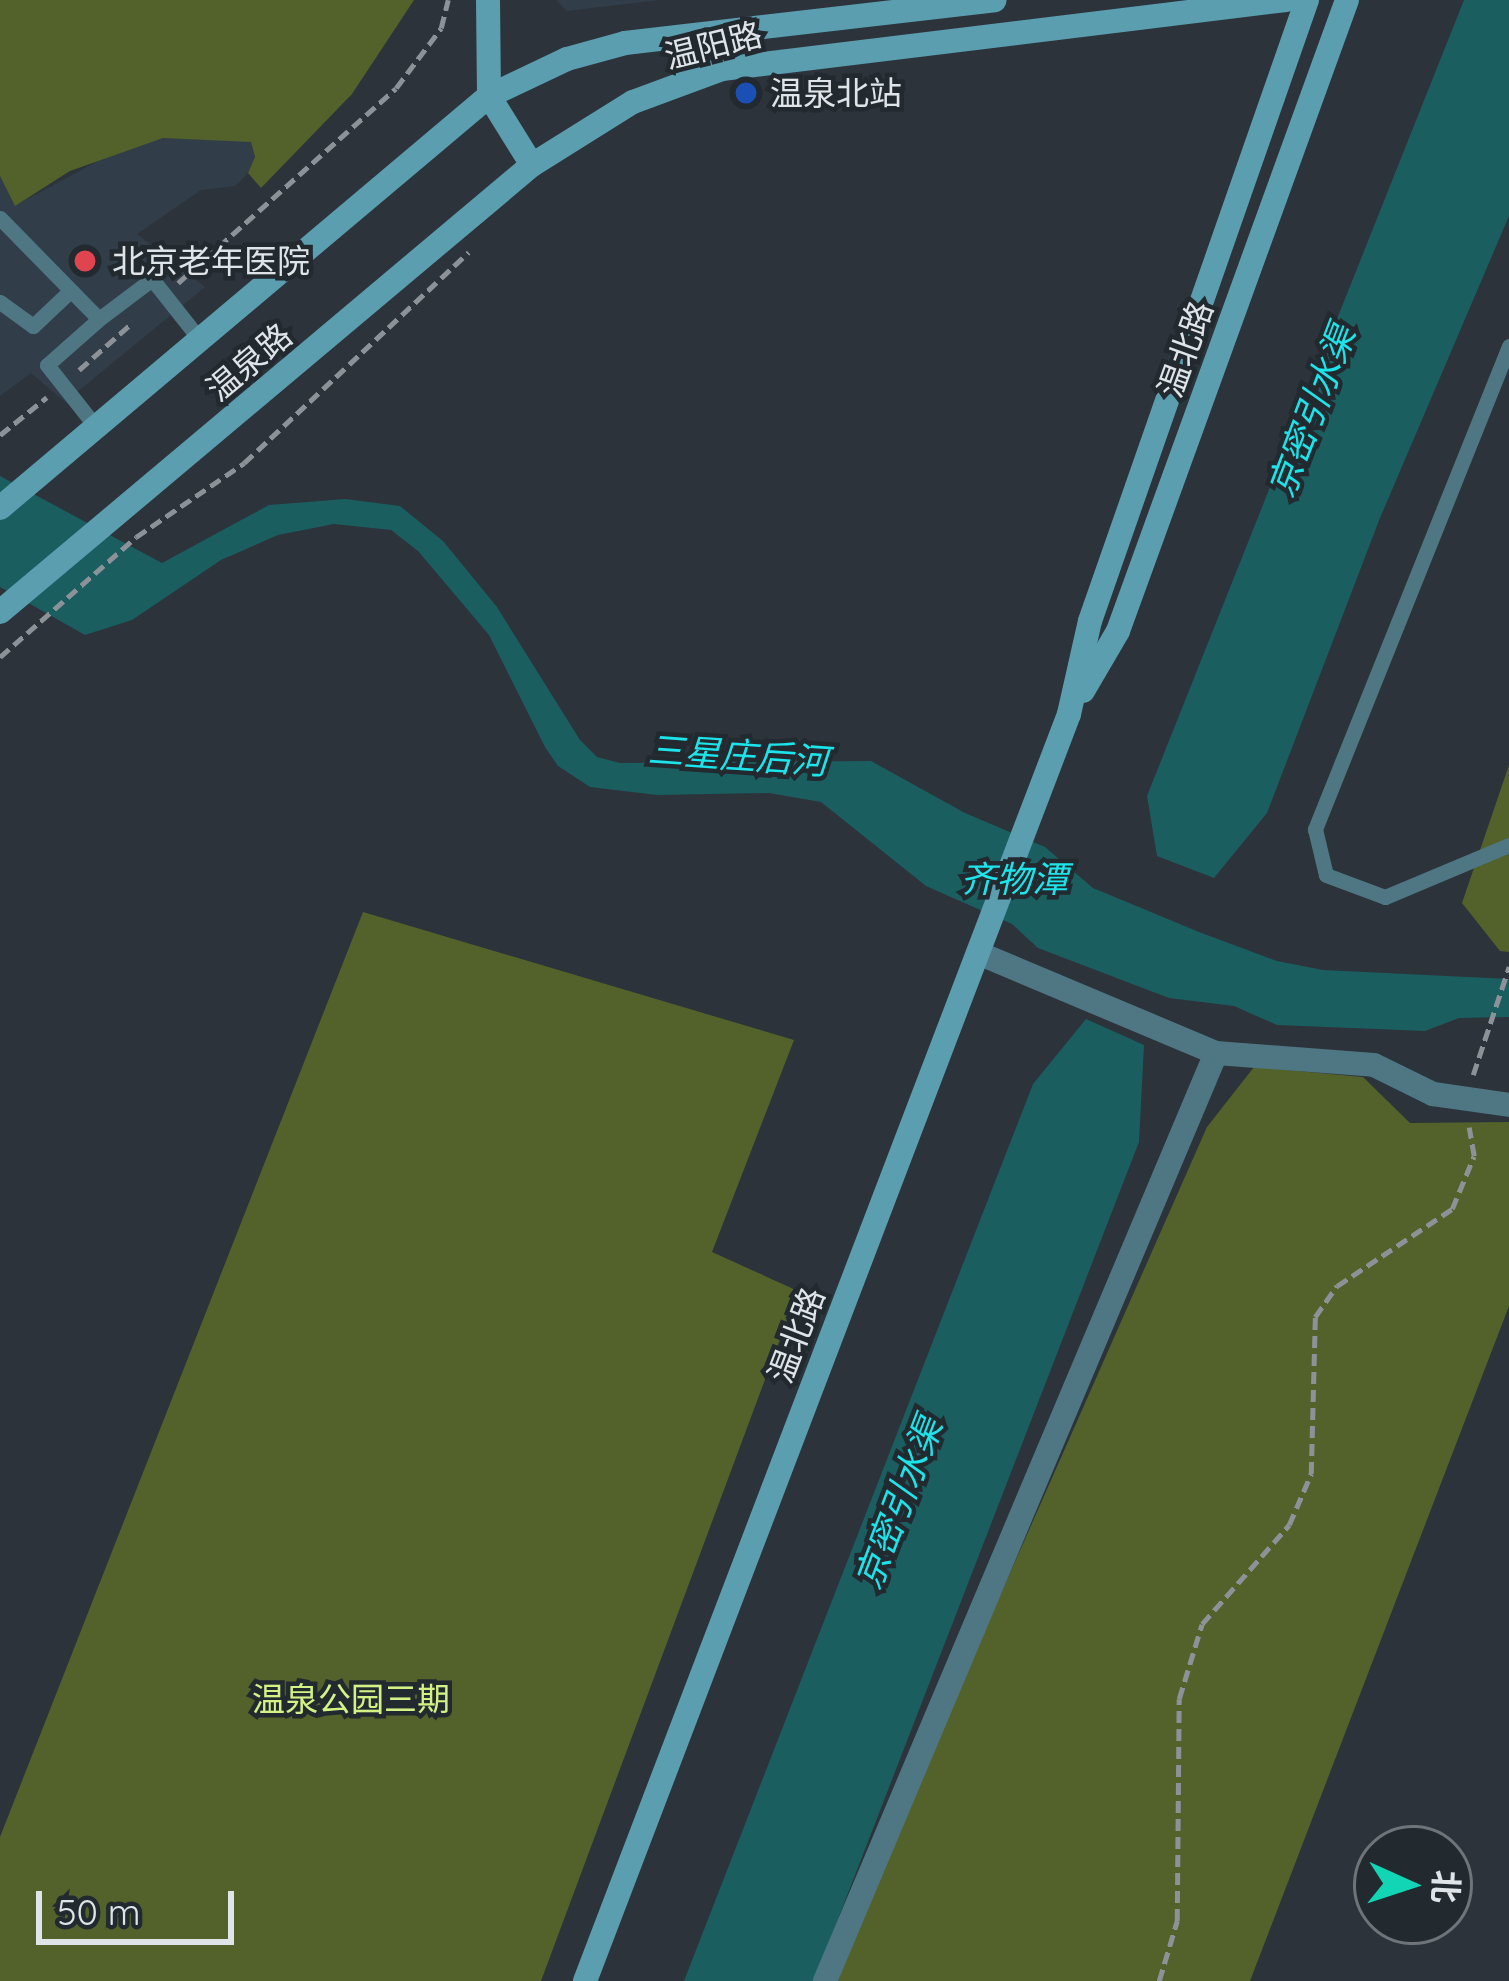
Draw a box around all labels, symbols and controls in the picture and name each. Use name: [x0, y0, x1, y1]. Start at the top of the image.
street label: 温阳路: [660, 14, 766, 76]
place label: 温泉北站: [770, 73, 902, 113]
marker: 温泉北站: [733, 80, 759, 106]
place label: 北京老年医院: [112, 241, 310, 281]
marker: 北京老年医院: [69, 245, 101, 277]
street label: 温北路: [1149, 296, 1221, 402]
street label: 温泉路: [198, 315, 300, 409]
water label: 京密引水渠: [1259, 319, 1363, 503]
water label: 三星庄后河: [647, 727, 829, 783]
water label: 齐物潭: [960, 857, 1068, 901]
street label: 温北路: [760, 1282, 832, 1388]
water label: 京密引水渠: [846, 1411, 950, 1595]
park label: 温泉公园三期: [252, 1679, 450, 1719]
north arrow: [1353, 1825, 1473, 1945]
scale bar: [42, 1867, 240, 1941]
text: 北: [1425, 1869, 1468, 1904]
text: 50 m: [57, 1889, 141, 1934]

